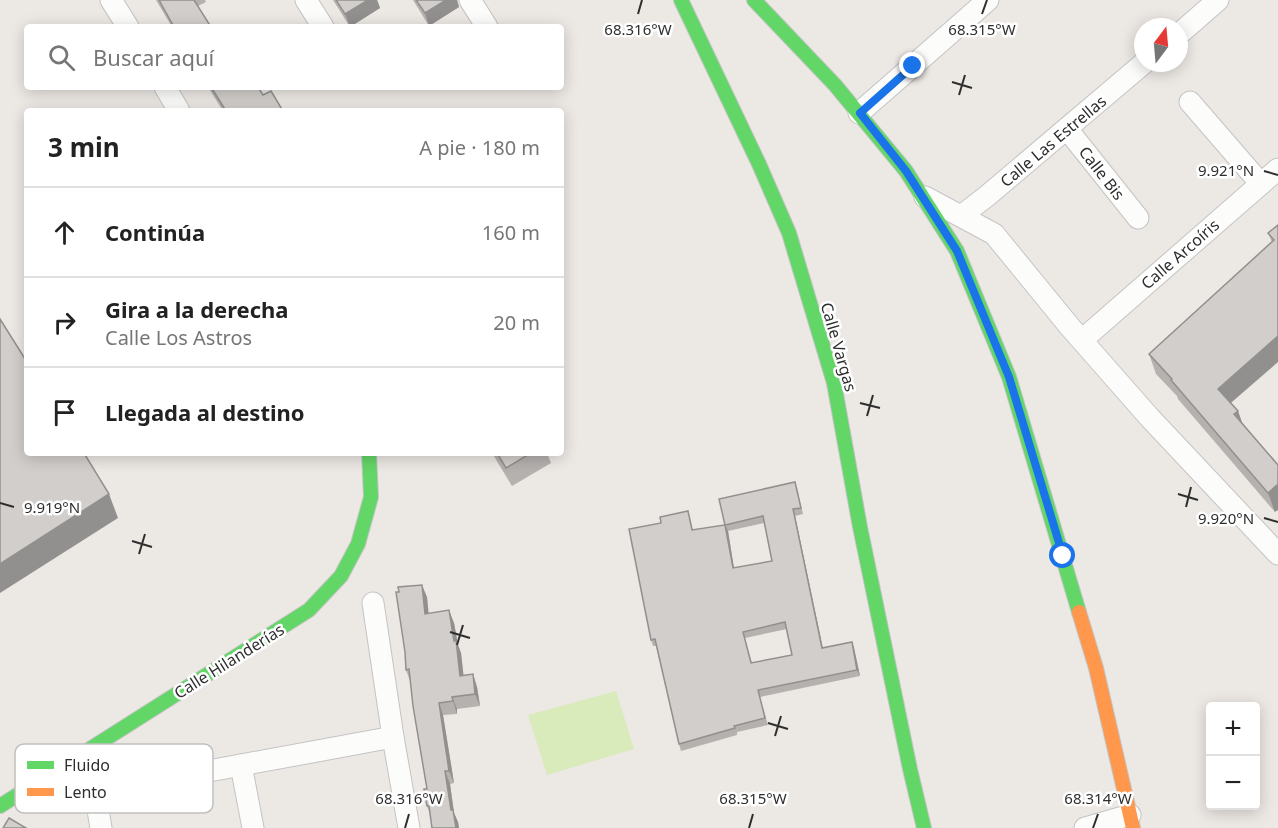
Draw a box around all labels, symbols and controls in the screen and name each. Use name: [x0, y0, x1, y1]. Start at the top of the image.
north arrow: [1134, 18, 1188, 72]
text: 68.316°W: [604, 19, 672, 39]
text: 68.315°W: [948, 19, 1016, 39]
search box: [24, 24, 564, 90]
icon: search: [45, 41, 78, 74]
text: Buscar aquí: [93, 42, 214, 72]
route end: [899, 52, 925, 78]
street label: Calle Las Estrellas: [995, 90, 1111, 192]
text: 3 min: [48, 129, 120, 165]
text: A pie · 180 m: [419, 134, 540, 161]
street label: Calle Bis: [1074, 142, 1130, 204]
text: 9.921°N: [1198, 160, 1254, 180]
street label: Calle Arcoíris: [1136, 214, 1224, 294]
icon: ahead: [48, 216, 81, 249]
text: Continúa: [105, 217, 205, 247]
text: 160 m: [482, 219, 540, 246]
text: Gira a la derecha: [105, 294, 289, 324]
street label: Calle Vargas: [816, 300, 862, 394]
icon: right: [48, 306, 81, 339]
text: 20 m: [493, 309, 540, 336]
text: Calle Los Astros: [105, 324, 252, 351]
icon: arrive: [48, 396, 81, 429]
text: Llegada al destino: [105, 397, 305, 427]
text: 9.919°N: [24, 497, 80, 517]
text: 9.920°N: [1198, 508, 1254, 528]
route start: [1049, 542, 1075, 568]
street label: Calle Hilanderías: [170, 618, 288, 704]
map controls: [1206, 702, 1260, 810]
button: +: [1206, 702, 1260, 756]
legend: [15, 744, 213, 813]
text: Fluido: [64, 754, 110, 776]
button: −: [1206, 756, 1260, 810]
text: Lento: [64, 781, 107, 803]
text: 68.316°W: [375, 788, 443, 808]
text: 68.315°W: [719, 788, 787, 808]
text: 68.314°W: [1064, 788, 1132, 808]

